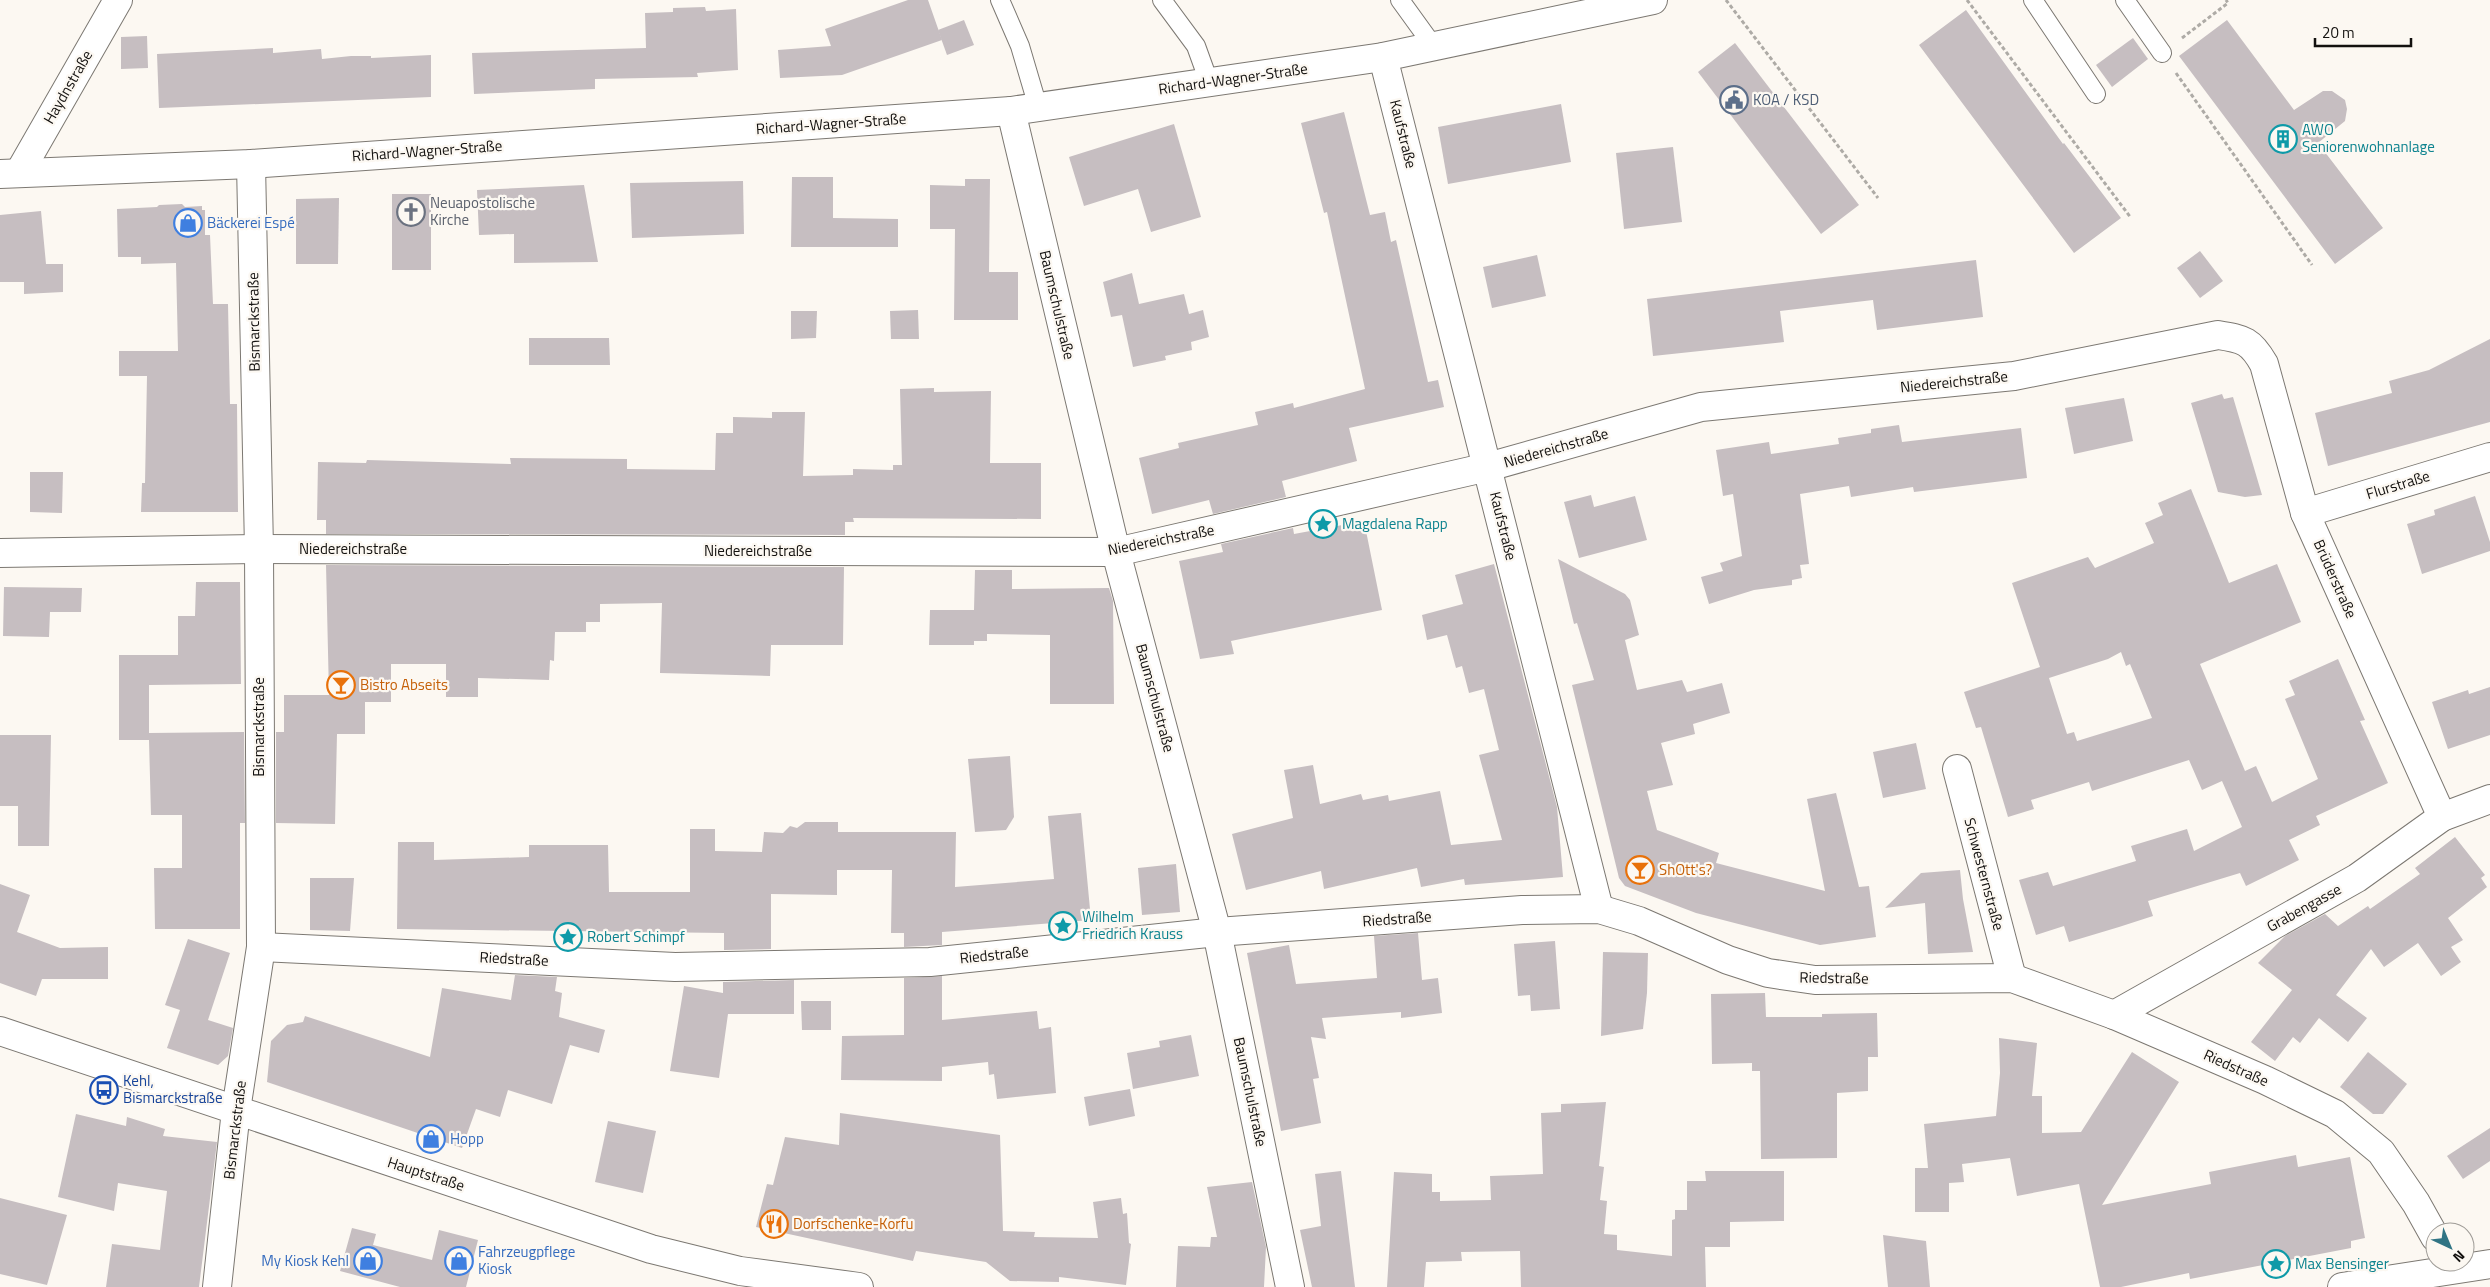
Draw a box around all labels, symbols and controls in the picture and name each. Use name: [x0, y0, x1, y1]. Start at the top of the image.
scale bar: [2315, 15, 2411, 47]
text: 20 m: [2322, 21, 2355, 44]
street label: Haydnstraße: [37, 46, 98, 128]
street label: Richard-Wagner-Straße: [1157, 57, 1309, 100]
public building icon: KOA / KSD: [1719, 85, 1749, 115]
place label: KOA / KSD: [1753, 88, 1819, 111]
street label: Kaufstraße: [1384, 97, 1423, 171]
street label: Richard-Wagner-Straße: [755, 107, 907, 140]
place label: AWO Seniorenwohnanlage: [2302, 118, 2435, 158]
building icon: AWO Seniorenwohnanlage: [2268, 124, 2298, 154]
street label: Richard-Wagner-Straße: [351, 134, 503, 167]
place label: Neuapostolische Kirche: [430, 191, 535, 231]
church icon: Neuapostolische Kirche: [396, 197, 426, 227]
shop icon: Bäckerei Espé: [173, 208, 203, 238]
place label: Bäckerei Espé: [207, 211, 295, 234]
street label: Baumschulstraße: [1034, 248, 1081, 362]
street label: Bismarckstraße: [241, 272, 266, 372]
street label: Niedereichstraße: [1899, 364, 2009, 399]
street label: Niedereichstraße: [1501, 422, 1611, 473]
street label: Flurstraße: [2363, 464, 2433, 505]
street label: Kaufstraße: [1484, 489, 1523, 563]
place icon: Magdalena Rapp: [1308, 509, 1338, 539]
place label: Magdalena Rapp: [1342, 512, 1448, 535]
street label: Niedereichstraße: [1106, 518, 1216, 561]
street label: Brüderstraße: [2308, 536, 2363, 622]
street label: Niedereichstraße: [299, 537, 407, 560]
street label: Niedereichstraße: [704, 539, 812, 562]
street label: Baumschulstraße: [1130, 641, 1181, 755]
bar icon: Bistro Abseits: [326, 670, 356, 700]
place label: Bistro Abseits: [360, 673, 448, 696]
street label: Bismarckstraße: [247, 677, 270, 777]
street label: Schwesternstraße: [1958, 815, 2011, 933]
bar icon: ShOtt's?: [1625, 855, 1655, 885]
place label: ShOtt's?: [1659, 858, 1712, 881]
street label: Grabengasse: [2262, 878, 2345, 938]
place label: Wilhelm Friedrich Krauss: [1082, 905, 1183, 945]
street label: Riedstraße: [1362, 905, 1432, 932]
place icon: Wilhelm Friedrich Krauss: [1048, 911, 1078, 941]
place icon: Robert Schimpf: [553, 922, 583, 952]
place label: Robert Schimpf: [587, 925, 685, 948]
street label: Riedstraße: [958, 939, 1030, 970]
street label: Riedstraße: [479, 945, 549, 972]
street label: Riedstraße: [1799, 965, 1869, 990]
street label: Baumschulstraße: [1228, 1035, 1273, 1149]
street label: Riedstraße: [2200, 1043, 2272, 1092]
place label: Kehl, Bismarckstraße: [123, 1069, 222, 1109]
bus stop icon: Kehl, Bismarckstraße: [89, 1075, 119, 1105]
street label: Bismarckstraße: [217, 1079, 252, 1181]
shop icon: Hopp: [416, 1124, 446, 1154]
place label: Hopp: [450, 1127, 484, 1150]
street label: Hauptstraße: [385, 1150, 468, 1197]
restaurant icon: Dorfschenke-Korfu: [759, 1209, 789, 1239]
place label: Dorfschenke-Korfu: [793, 1212, 913, 1235]
north arrow: [2425, 1222, 2475, 1272]
place label: Fahrzeugpflege Kiosk: [478, 1240, 575, 1280]
shop icon: My Kiosk Kehl: [353, 1246, 383, 1276]
shop icon: Fahrzeugpflege Kiosk: [444, 1246, 474, 1276]
text: N: [2449, 1246, 2470, 1268]
place label: My Kiosk Kehl: [261, 1249, 349, 1272]
place icon: Max Bensinger: [2261, 1249, 2291, 1279]
place label: Max Bensinger: [2295, 1252, 2389, 1275]

